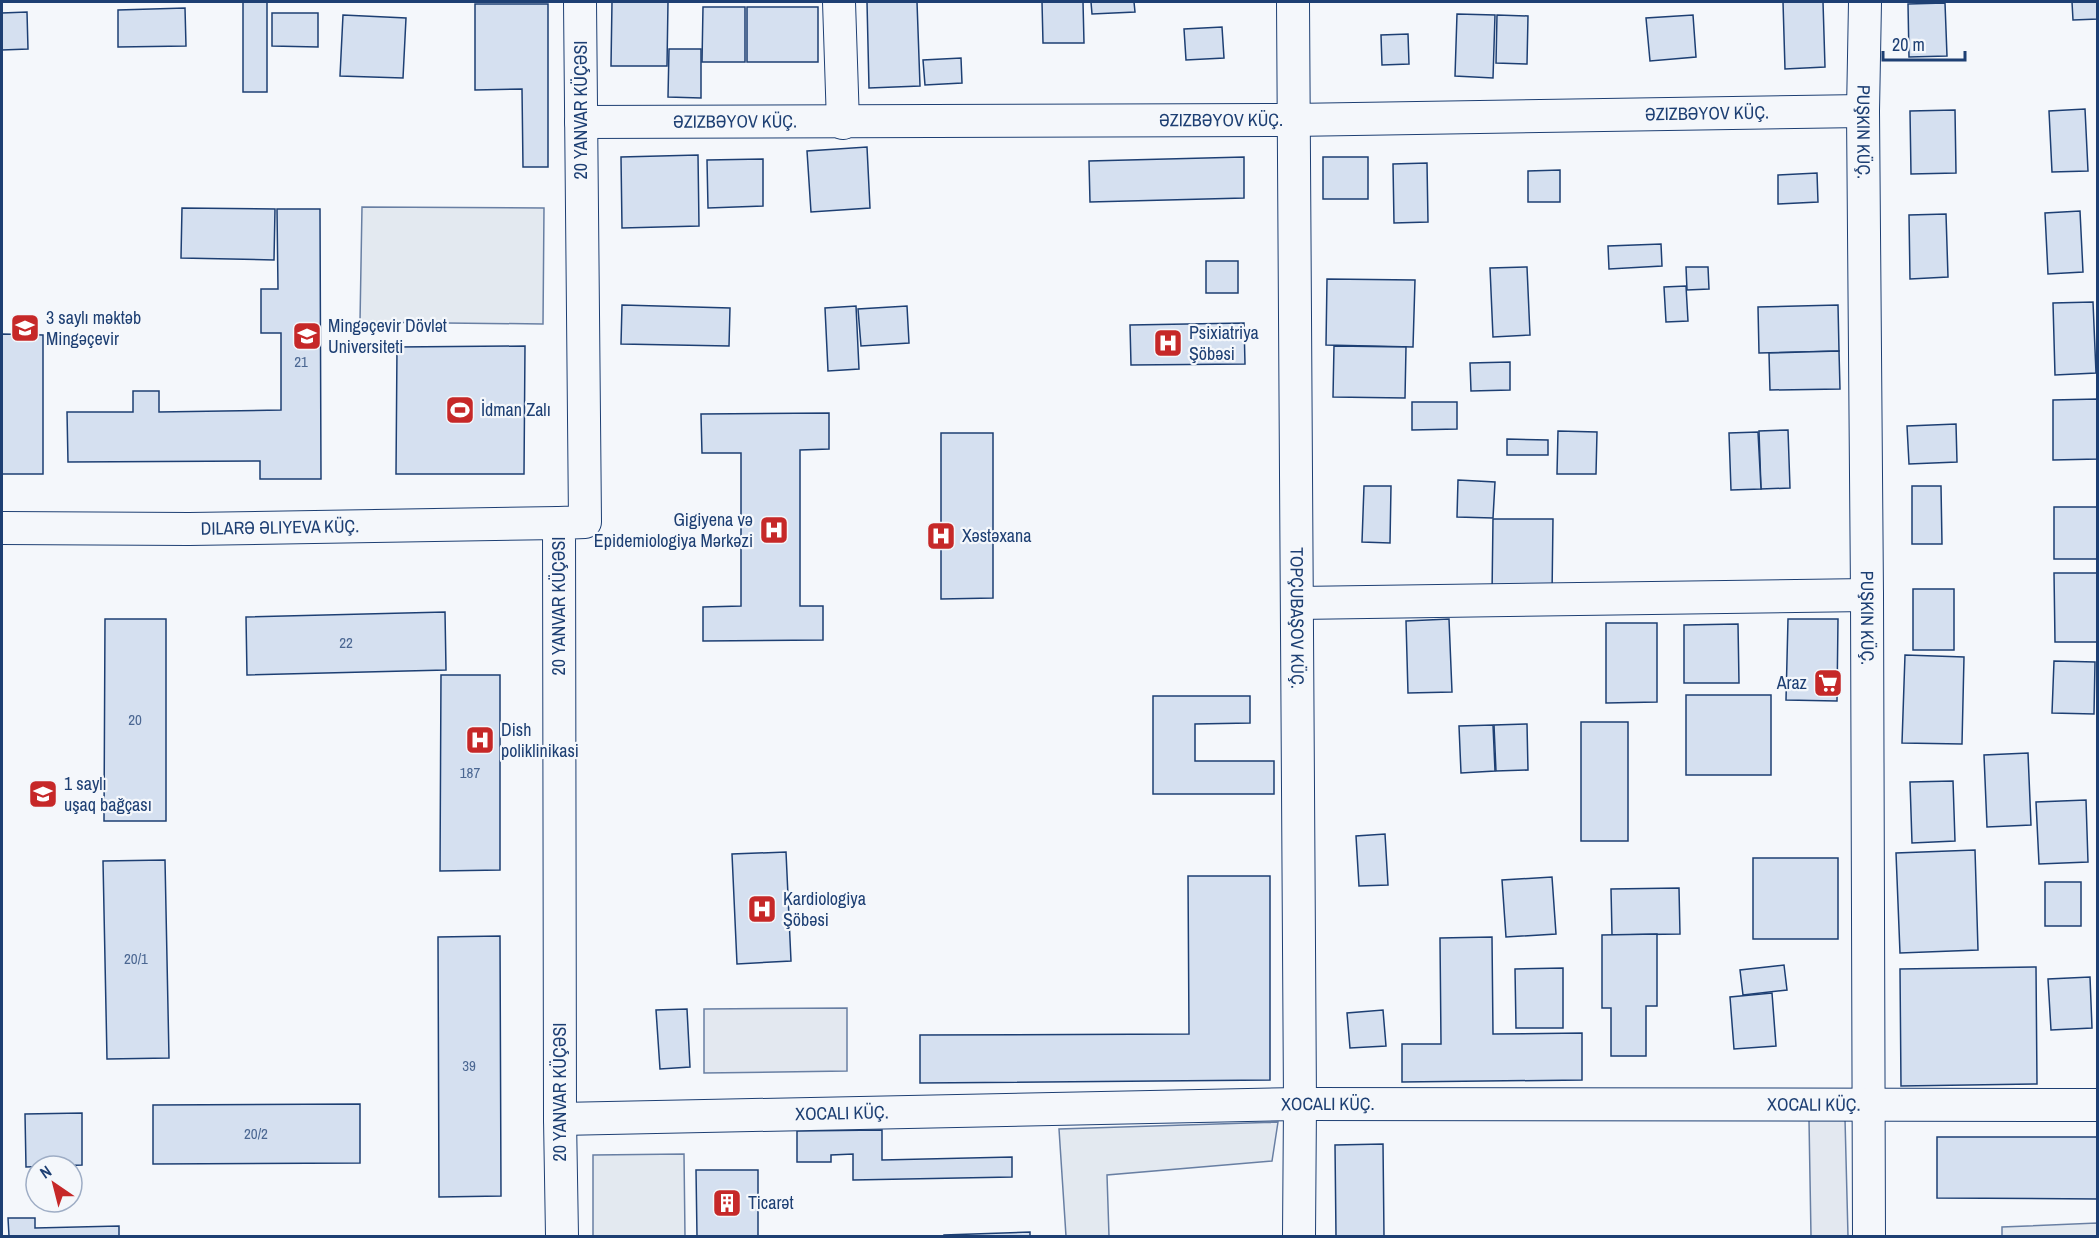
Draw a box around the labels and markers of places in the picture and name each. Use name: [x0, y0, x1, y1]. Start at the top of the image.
place label: 3 saylı məktəb Mingəçevir: [46, 305, 141, 351]
school or university icon: 3 saylı məktəb Mingəçevir: [9, 312, 41, 344]
place label: Mingəçevir Dövlət Universiteti: [328, 313, 447, 359]
school or university icon: Mingəçevir Dövlət Universiteti: [291, 320, 323, 352]
place label: Psixiatriya Şöbəsi: [1189, 320, 1259, 366]
hospital icon: Psixiatriya Şöbəsi: [1152, 327, 1184, 359]
sports icon: İdman Zalı: [444, 394, 476, 426]
place label: İdman Zalı: [481, 397, 551, 422]
place label: Gigiyena və Epidemiologiya Mərkəzi: [594, 507, 753, 553]
hospital icon: Gigiyena və Epidemiologiya Mərkəzi: [758, 514, 790, 546]
hospital icon: Xəstəxana: [925, 520, 957, 552]
place label: Xəstəxana: [962, 523, 1031, 548]
supermarket icon: Araz: [1812, 667, 1844, 699]
place label: Araz: [1776, 670, 1807, 695]
place label: Dish poliklinikasi: [501, 717, 579, 763]
hospital icon: Dish poliklinikasi: [464, 724, 496, 756]
place label: 1 saylı uşaq bağçası: [64, 771, 152, 817]
school or university icon: 1 saylı uşaq bağçası: [27, 778, 59, 810]
place label: Kardiologiya Şöbəsi: [783, 886, 866, 932]
hospital icon: Kardiologiya Şöbəsi: [746, 893, 778, 925]
building icon: Ticarət: [711, 1187, 743, 1219]
place label: Ticarət: [748, 1190, 794, 1215]

